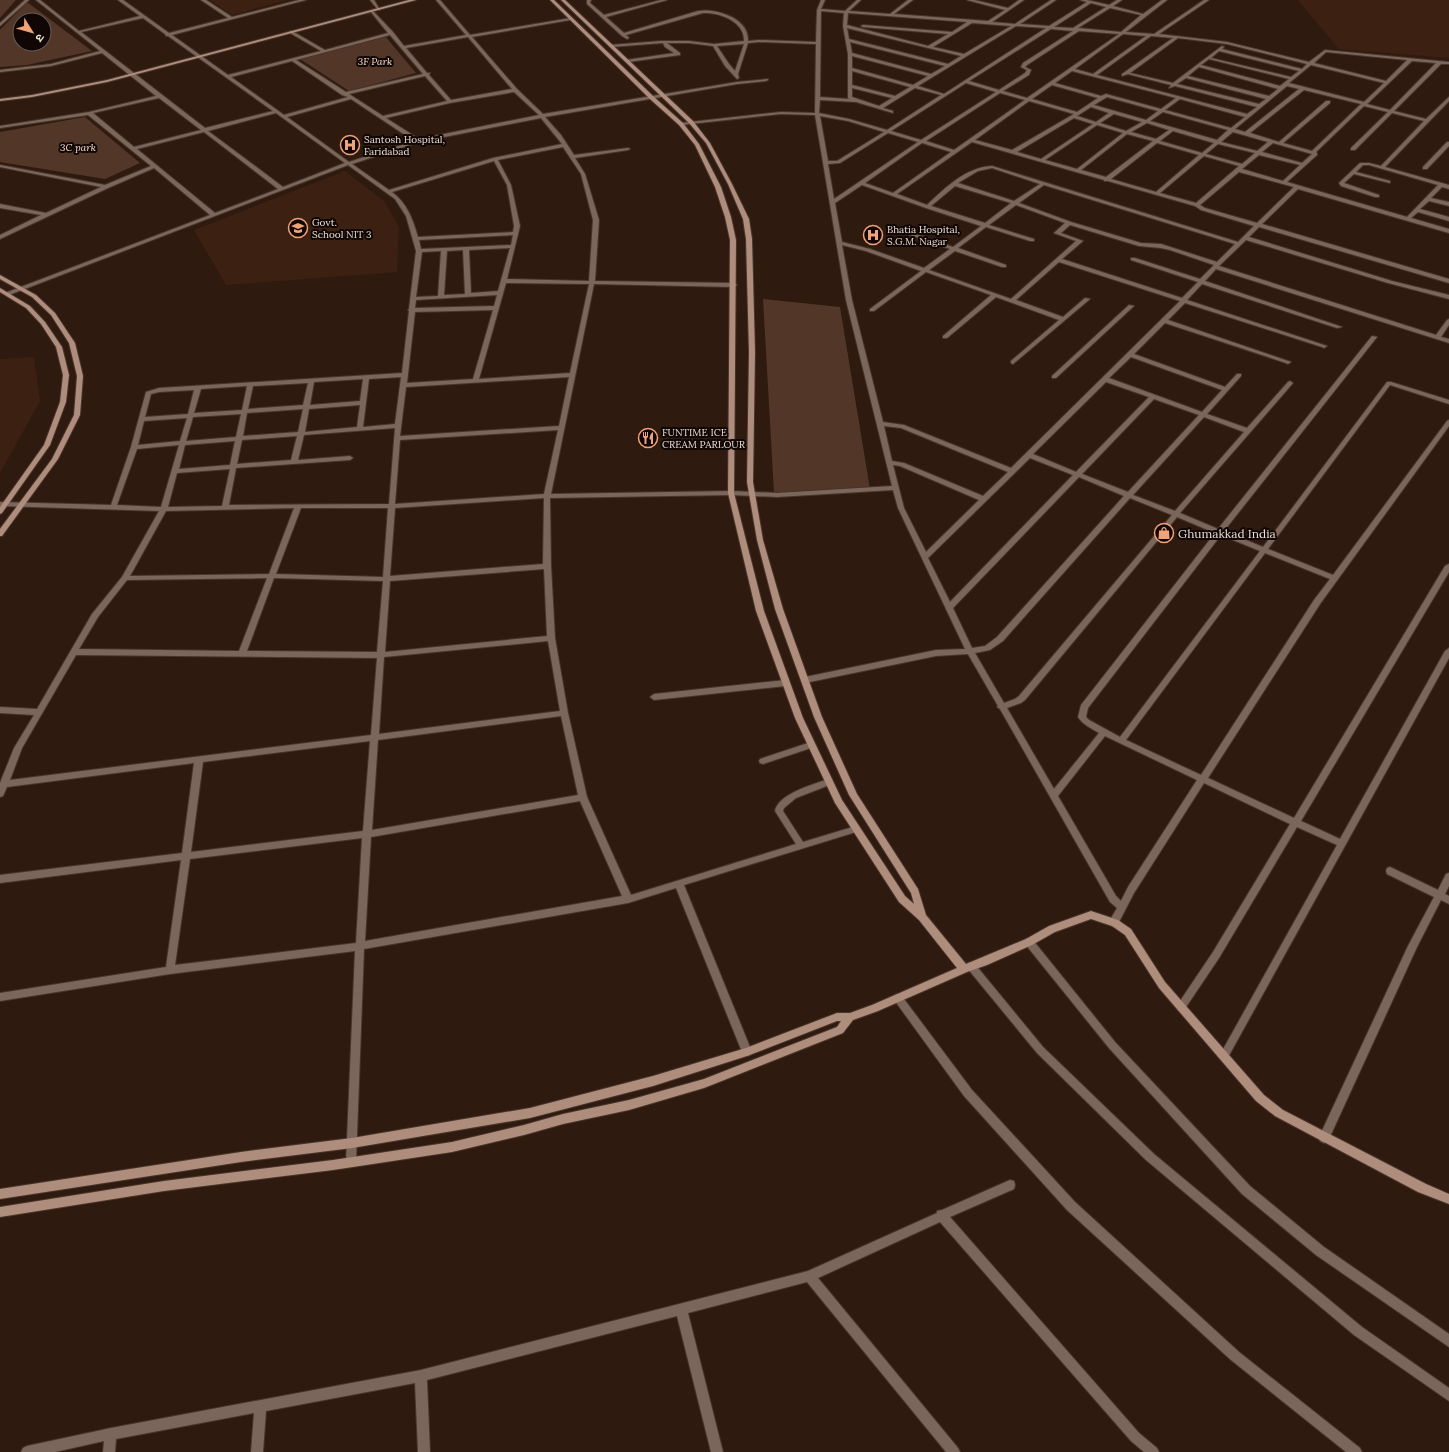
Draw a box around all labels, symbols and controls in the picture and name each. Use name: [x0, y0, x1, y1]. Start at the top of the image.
north arrow: [12, 12, 52, 52]
text: उ: [32, 31, 48, 45]
park label: 3F Park: [358, 55, 392, 68]
place label: Santosh Hospital, Faridabad: [364, 133, 445, 158]
hospital icon: Santosh Hospital, Faridabad: [339, 134, 361, 156]
park label: 3C park: [60, 141, 96, 154]
place label: Govt. School NIT 3: [312, 216, 372, 241]
school or university icon: Govt. School NIT 3: [287, 217, 309, 239]
place label: Bhatia Hospital, S.G.M. Nagar: [887, 223, 960, 248]
hospital icon: Bhatia Hospital, S.G.M. Nagar: [862, 224, 884, 246]
place label: FUNTIME ICE CREAM PARLOUR: [662, 426, 746, 451]
restaurant icon: FUNTIME ICE CREAM PARLOUR: [637, 427, 659, 449]
shop icon: Ghumakkad India: [1153, 522, 1175, 544]
place label: Ghumakkad India: [1178, 526, 1276, 541]

